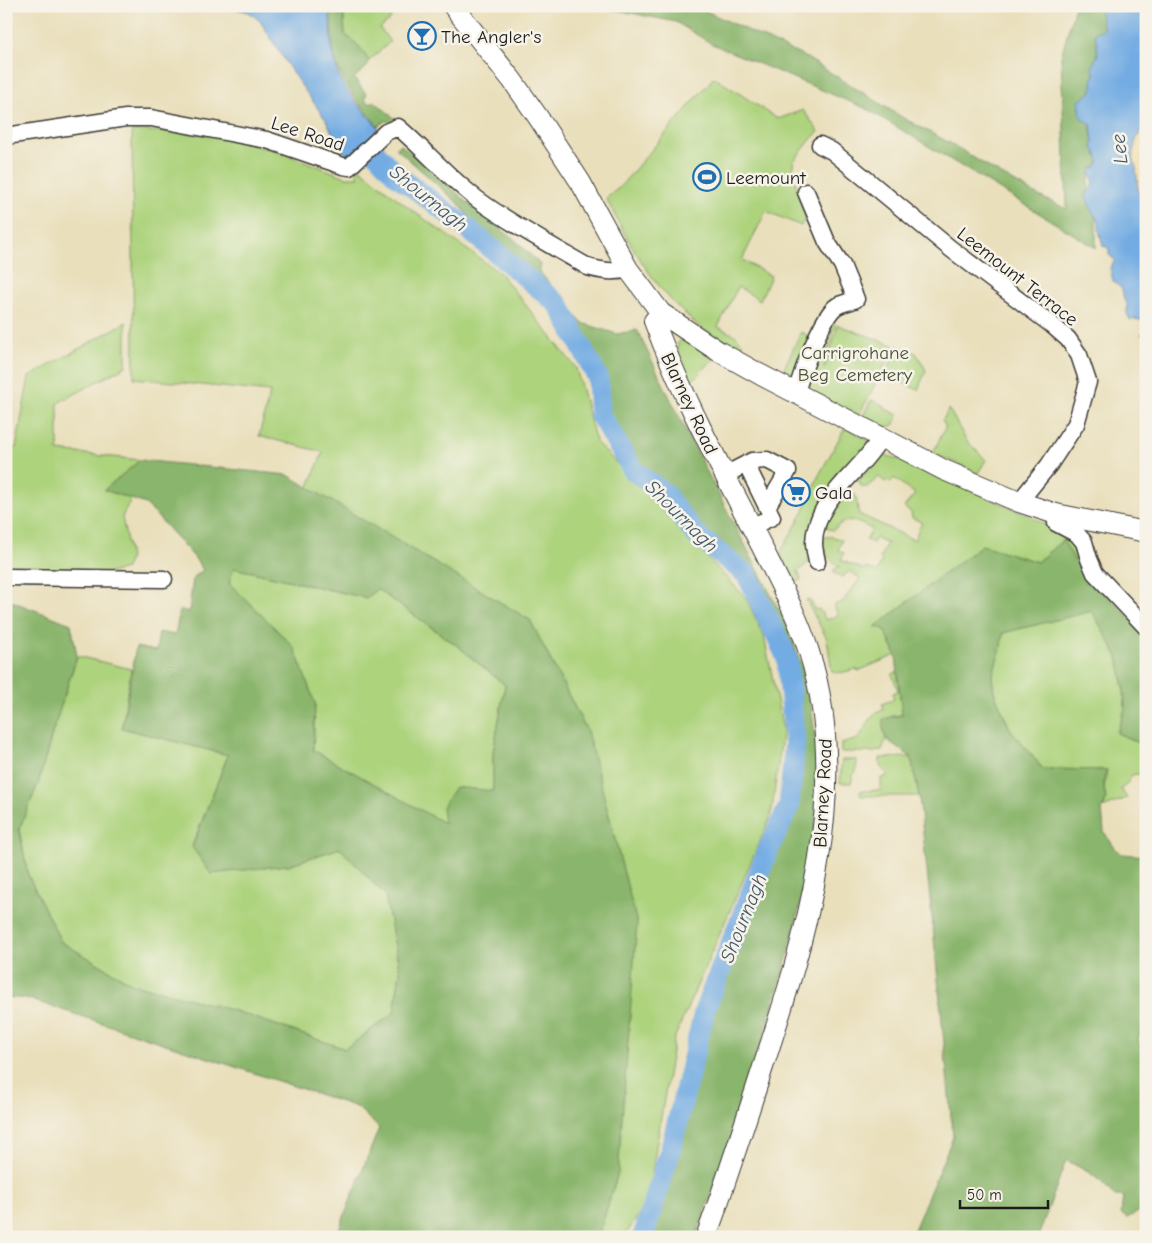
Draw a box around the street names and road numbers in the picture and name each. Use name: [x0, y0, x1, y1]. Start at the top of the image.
street label: Lee Road: [268, 112, 347, 156]
street label: Leemount Terrace: [953, 223, 1082, 331]
street label: Blarney Road: [656, 349, 722, 458]
street label: Blarney Road: [809, 738, 837, 848]

